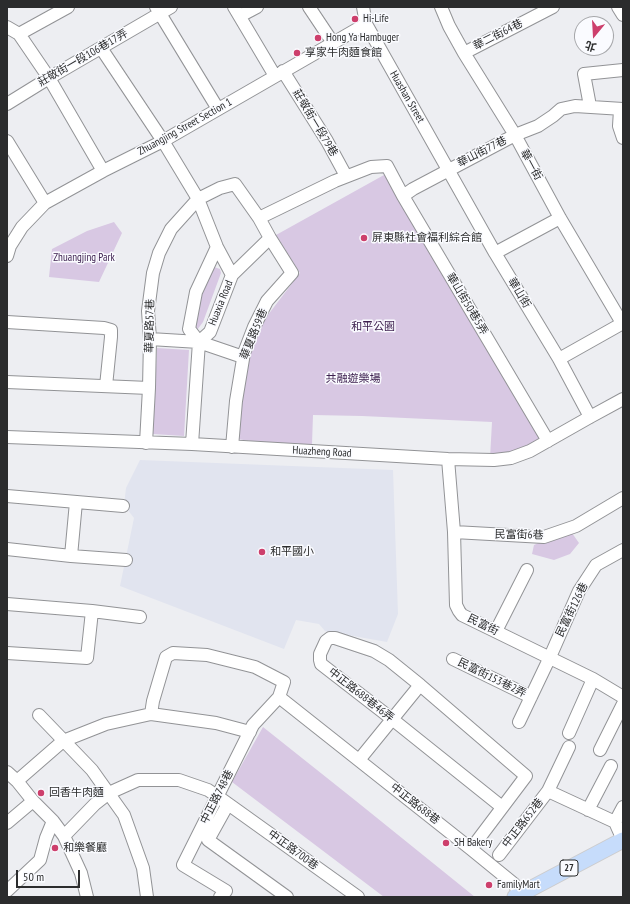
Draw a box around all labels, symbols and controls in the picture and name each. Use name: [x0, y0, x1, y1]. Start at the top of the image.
place label: Hi-Life: [363, 12, 389, 26]
marker: Hi-Life: [350, 14, 360, 24]
north arrow: [574, 16, 614, 56]
street label: 華二街64巷: [471, 17, 525, 53]
street label: 莊敬街一段106巷17弄: [36, 27, 130, 89]
place label: Hong Ya Hambuger: [326, 31, 399, 45]
marker: Hong Ya Hambuger: [313, 33, 323, 43]
text: 北: [583, 38, 598, 55]
place label: 享家牛肉麵食館: [305, 46, 382, 60]
marker: 享家牛肉麵食館: [292, 48, 302, 58]
street label: Huashan Street: [387, 69, 427, 125]
street label: 莊敬街一段79巷: [290, 87, 340, 159]
street label: Zhuangjing Street Section 1: [136, 96, 234, 158]
street label: 華山街77巷: [455, 134, 509, 170]
street label: 華一街: [517, 147, 545, 183]
place label: 屏東縣社會福利綜合館: [372, 231, 482, 245]
marker: 屏東縣社會福利綜合館: [359, 233, 369, 243]
park label: Zhuangjing Park: [53, 251, 115, 265]
street label: 華山街50巷5弄: [443, 271, 491, 337]
street label: 華山街: [505, 275, 533, 311]
street label: Huaxia Road: [206, 279, 236, 327]
street label: 華夏路57巷: [143, 299, 157, 353]
street label: 華夏路59巷: [238, 307, 270, 361]
park label: 和平公園: [351, 320, 395, 334]
park label: 共融遊樂場: [326, 372, 380, 386]
street label: Huazheng Road: [292, 444, 352, 460]
street label: 民富街6巷: [494, 528, 544, 542]
place label: 和平國小: [270, 545, 314, 559]
marker: 和平國小: [257, 547, 267, 557]
street label: 民富街126巷: [553, 581, 591, 639]
street label: 民富街: [465, 612, 501, 638]
street label: 民富街153巷2弄: [455, 656, 529, 700]
street label: 中正路688巷46弄: [326, 665, 396, 725]
street label: 中正路748巷: [198, 768, 236, 826]
street label: 中正路688巷: [388, 781, 442, 827]
place label: 回香牛肉麵: [49, 786, 104, 800]
marker: 回香牛肉麵: [36, 788, 46, 798]
street label: 中正路652巷: [500, 796, 546, 850]
street label: 中正路700巷: [265, 827, 321, 873]
place label: SH Bakery: [454, 836, 492, 850]
marker: SH Bakery: [441, 838, 451, 848]
place label: 和樂餐廳: [63, 841, 107, 855]
marker: 和樂餐廳: [50, 843, 60, 853]
road number: 27: [560, 860, 578, 876]
scale bar: [18, 862, 82, 888]
text: 50 m: [23, 869, 44, 884]
place label: FamilyMart: [497, 878, 540, 892]
marker: FamilyMart: [484, 880, 494, 890]

